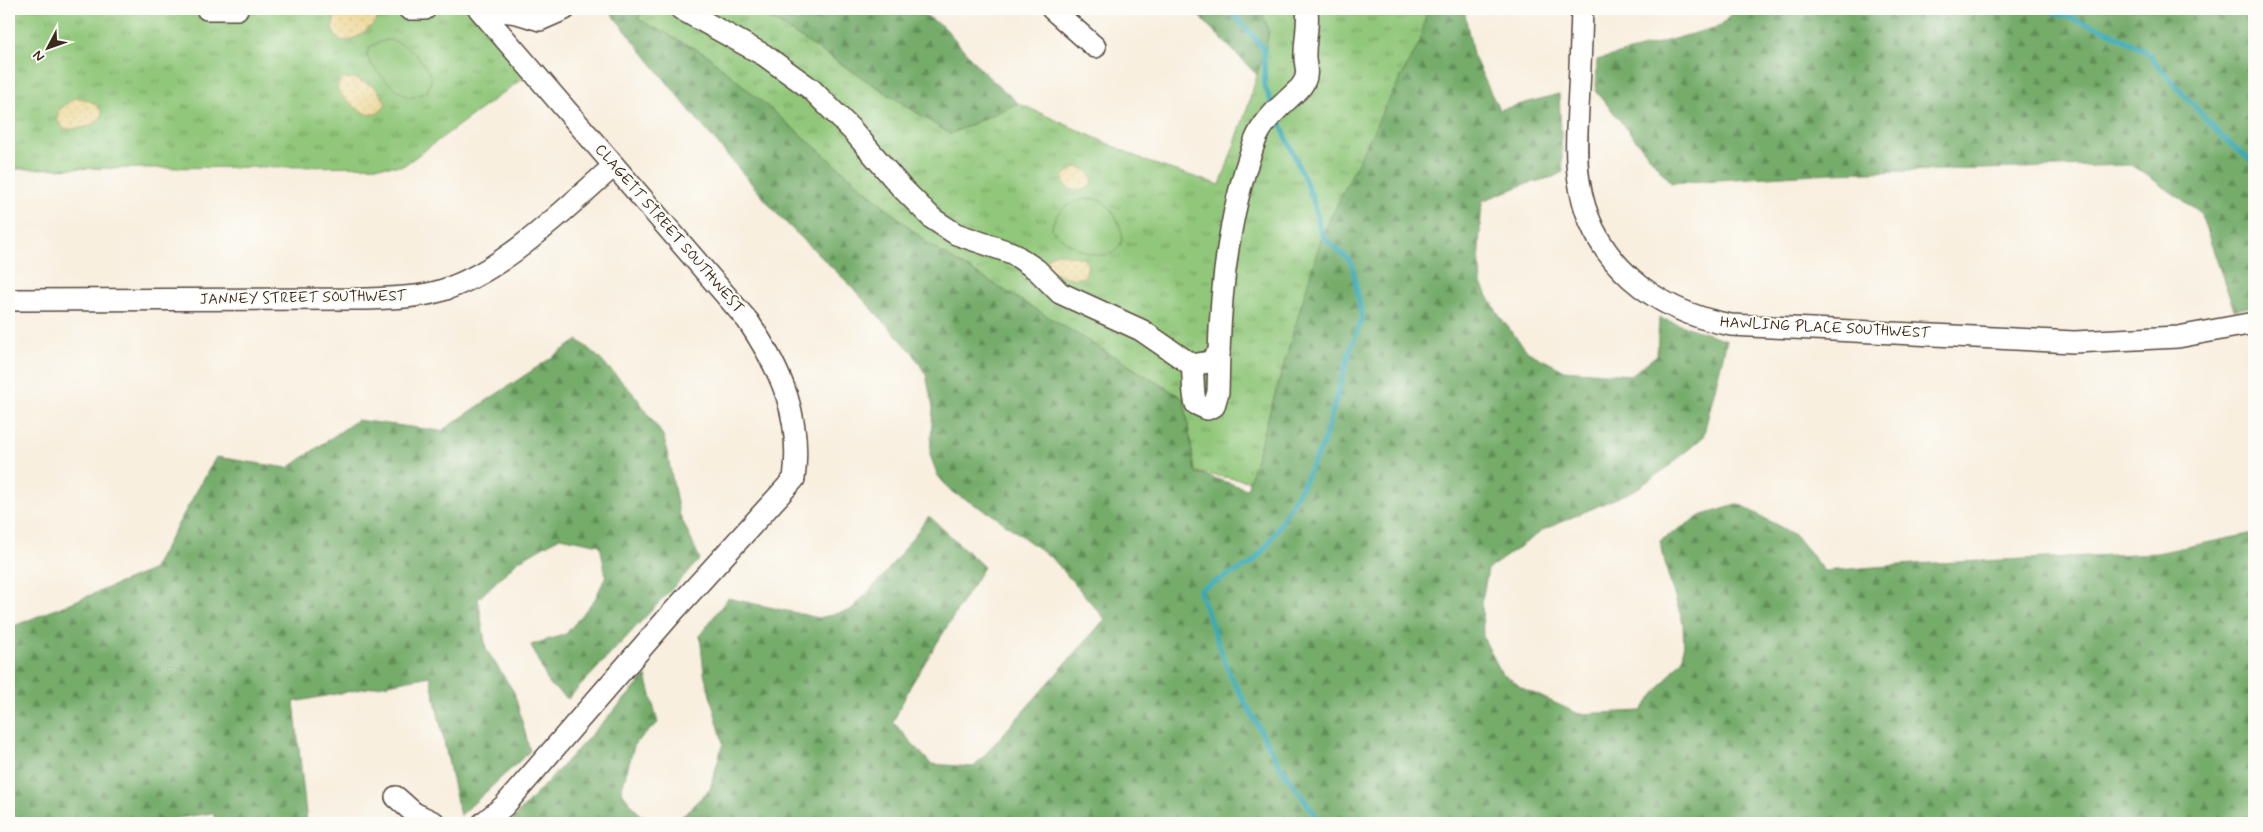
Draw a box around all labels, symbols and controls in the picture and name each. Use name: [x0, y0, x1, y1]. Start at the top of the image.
north arrow: [22, 22, 72, 72]
text: N: [29, 46, 49, 65]
street label: CLAGETT STREET SOUTHWEST: [590, 140, 748, 318]
street label: JANNEY STREET SOUTHWEST: [199, 286, 407, 310]
street label: HAWLING PLACE SOUTHWEST: [1719, 313, 1931, 344]

